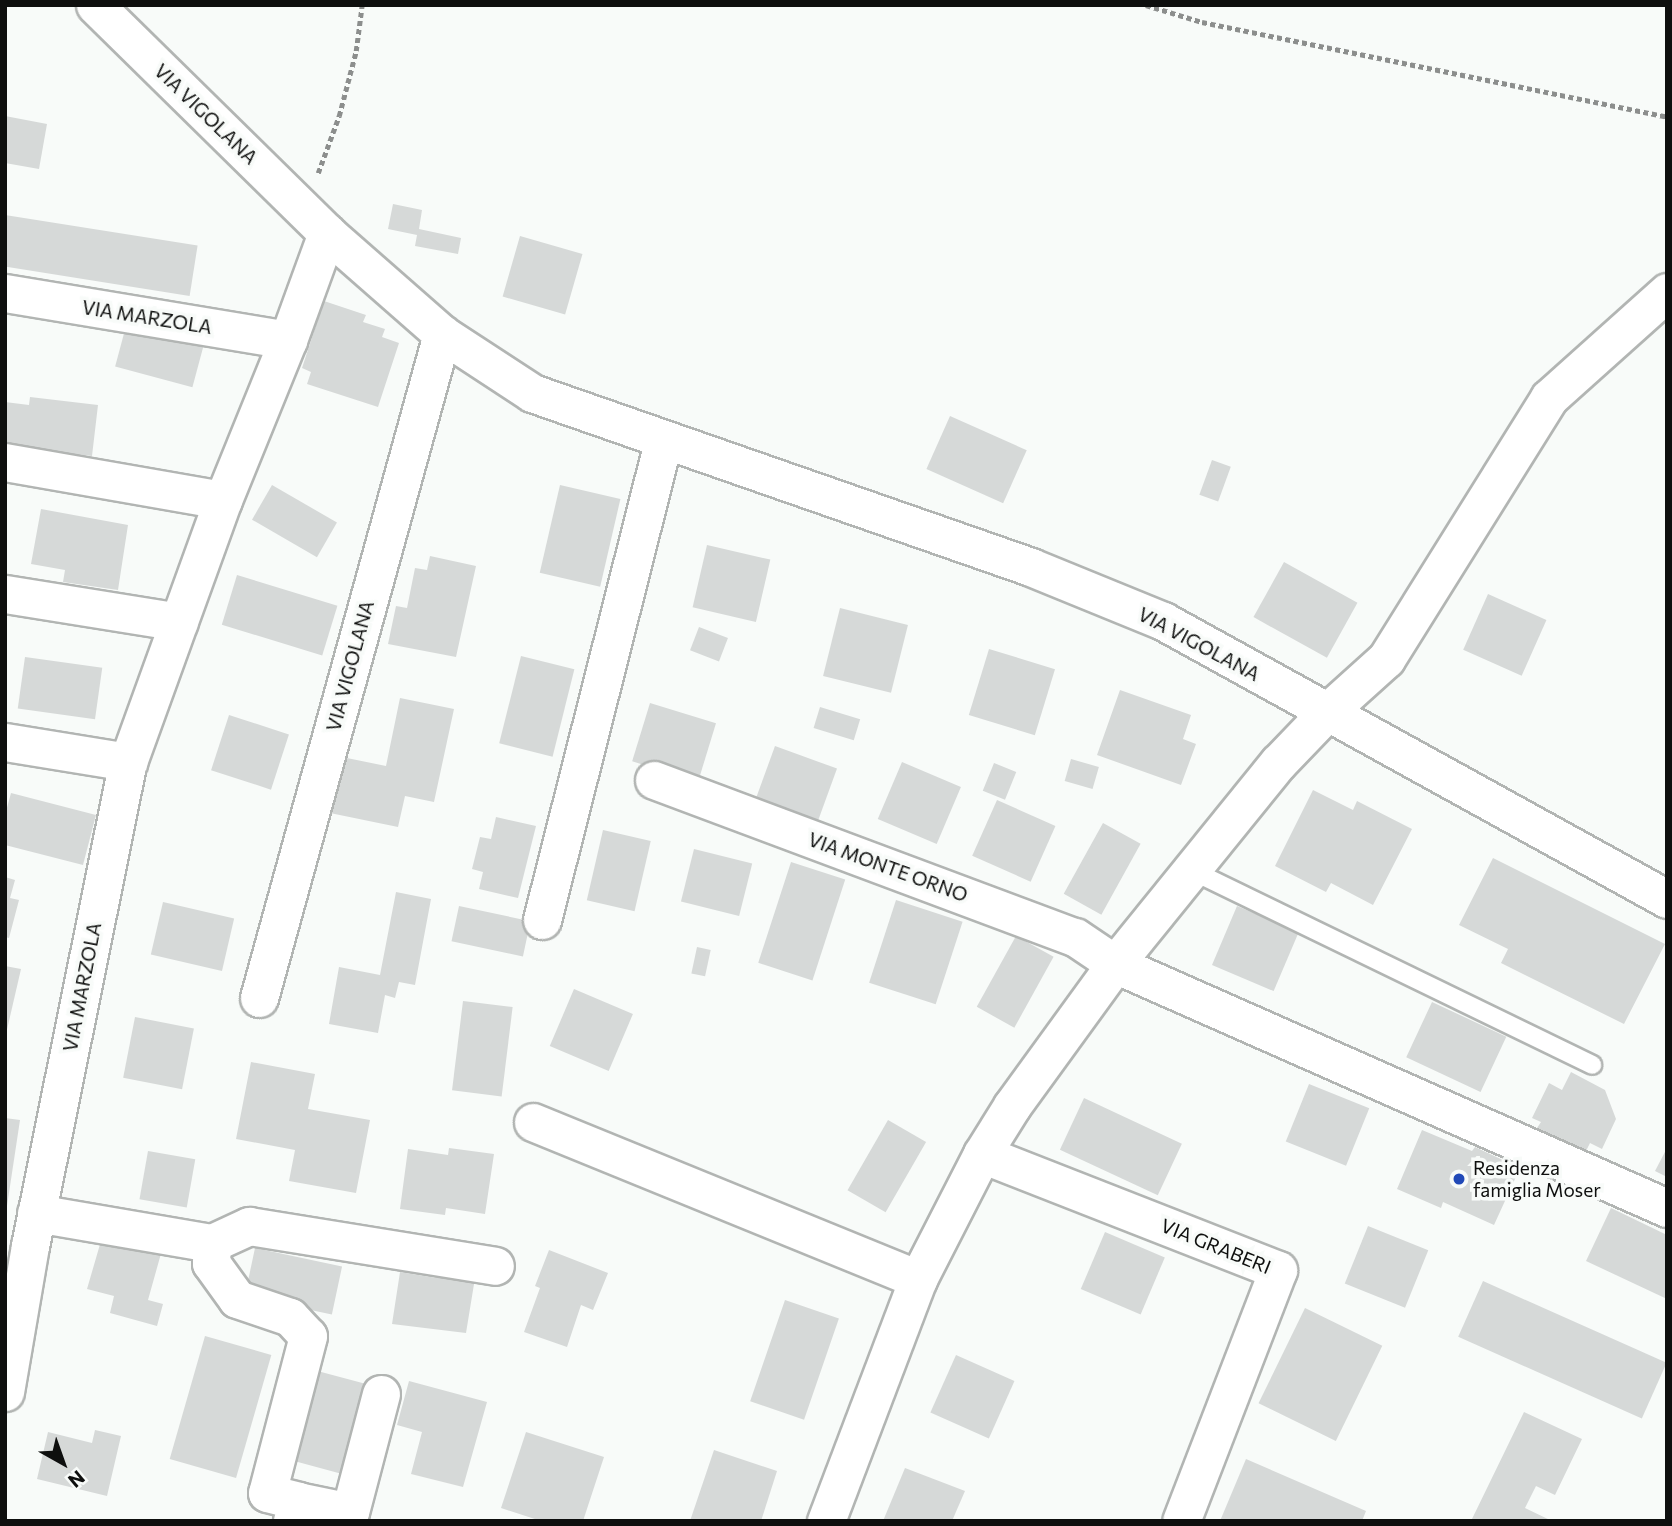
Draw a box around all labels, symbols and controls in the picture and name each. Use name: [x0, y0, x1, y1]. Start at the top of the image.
street label: VIA VIGOLANA: [150, 59, 262, 169]
street label: VIA MARZOLA: [80, 295, 214, 339]
street label: VIA VIGOLANA: [322, 598, 378, 734]
street label: VIA VIGOLANA: [1134, 602, 1264, 686]
street label: VIA MONTE ORNO: [805, 828, 971, 906]
street label: VIA MARZOLA: [58, 920, 106, 1054]
place label: Residenza famiglia Moser: [1473, 1157, 1601, 1201]
marker: Residenza famiglia Moser: [1451, 1171, 1467, 1187]
street label: VIA GRABERI: [1158, 1214, 1274, 1278]
north arrow: [28, 1428, 98, 1498]
text: N: [64, 1466, 90, 1493]

